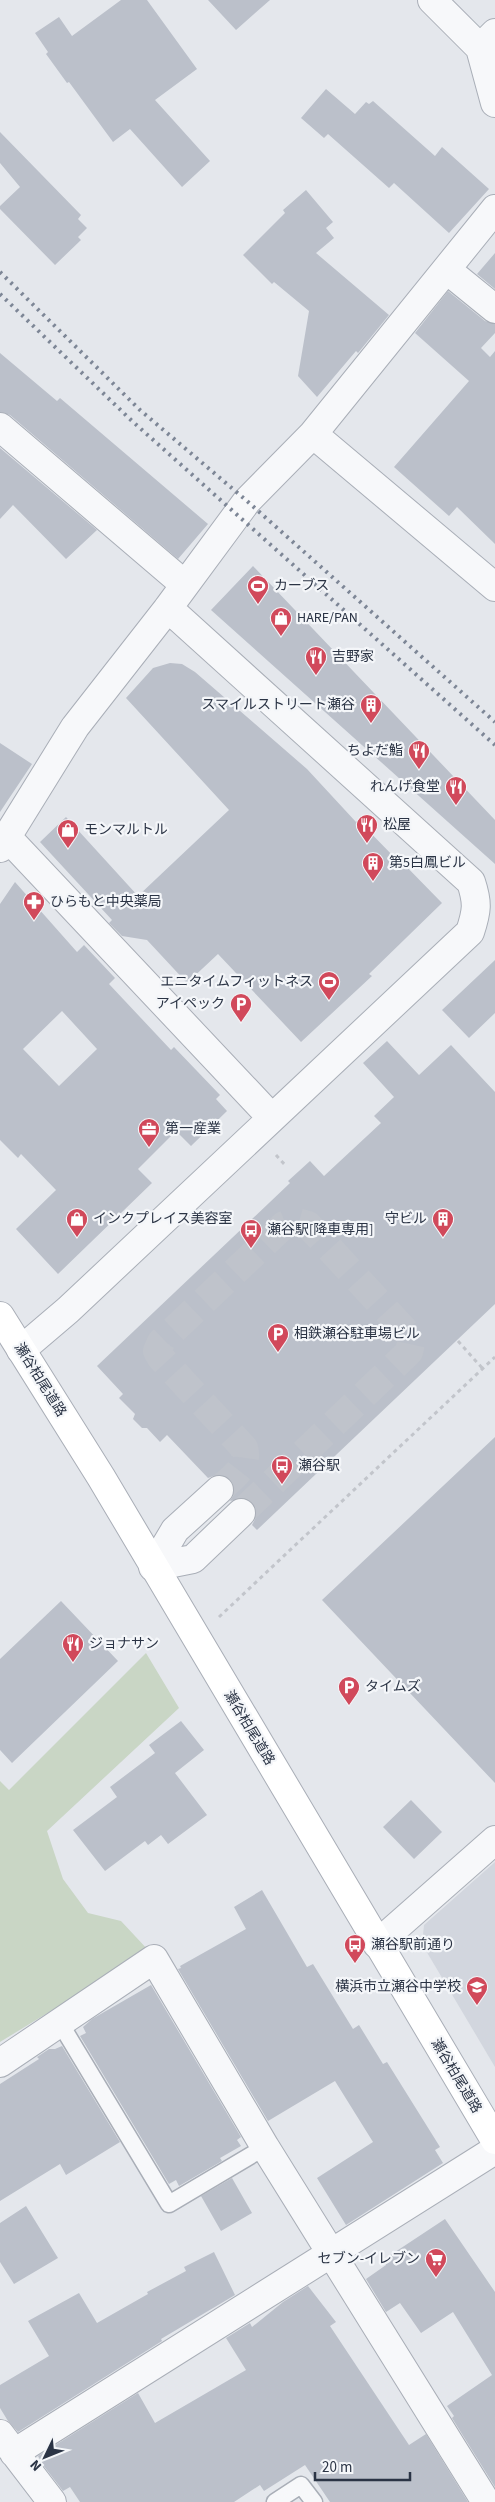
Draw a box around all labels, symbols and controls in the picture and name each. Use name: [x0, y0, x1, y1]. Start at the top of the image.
sports icon: カーブス: [246, 574, 270, 605]
place label: カーブス: [274, 576, 329, 596]
shop icon: HARE/PAN: [269, 606, 293, 637]
place label: HARE/PAN: [297, 608, 358, 628]
restaurant icon: 吉野家: [304, 645, 328, 676]
place label: 吉野家: [332, 647, 374, 667]
building icon: スマイルストリート瀬谷: [359, 693, 383, 724]
place label: スマイルストリート瀬谷: [201, 695, 355, 715]
restaurant icon: ちよだ鮨: [407, 739, 431, 770]
place label: ちよだ鮨: [347, 741, 403, 761]
restaurant icon: れんげ食堂: [444, 775, 468, 806]
place label: れんげ食堂: [370, 777, 440, 797]
restaurant icon: 松屋: [355, 813, 379, 844]
place label: 松屋: [383, 815, 411, 835]
shop icon: モンマルトル: [56, 818, 80, 849]
place label: モンマルトル: [84, 820, 168, 840]
building icon: 第5白鳳ビル: [361, 851, 385, 882]
place label: 第5白鳳ビル: [389, 853, 466, 873]
pharmacy icon: ひらもと中央薬局: [22, 890, 46, 921]
place label: ひらもと中央薬局: [50, 892, 162, 912]
sports icon: エニタイムフィットネス: [317, 970, 341, 1001]
place label: エニタイムフィットネス: [160, 972, 313, 992]
parking icon: アイペック: [229, 992, 253, 1023]
place label: アイペック: [156, 994, 225, 1014]
office icon: 第一産業: [137, 1117, 161, 1148]
place label: 第一産業: [165, 1119, 221, 1139]
shop icon: インクプレイス美容室: [65, 1207, 89, 1238]
building icon: 守ビル: [431, 1207, 455, 1238]
place label: インクプレイス美容室: [93, 1209, 233, 1229]
place label: 守ビル: [385, 1209, 427, 1229]
bus stop icon: 瀬谷駅[降車専用]: [239, 1218, 263, 1249]
place label: 瀬谷駅[降車専用]: [267, 1220, 373, 1240]
parking icon: 相鉄瀬谷駐車場ビル: [266, 1322, 290, 1353]
place label: 相鉄瀬谷駐車場ビル: [294, 1324, 420, 1344]
street label: 瀬谷柏尾道路: [9, 1339, 71, 1421]
bus stop icon: 瀬谷駅: [270, 1454, 294, 1485]
place label: 瀬谷駅: [298, 1456, 340, 1476]
restaurant icon: ジョナサン: [61, 1632, 85, 1663]
place label: ジョナサン: [89, 1634, 159, 1654]
parking icon: タイムズ: [337, 1675, 361, 1706]
place label: タイムズ: [365, 1677, 421, 1697]
street label: 瀬谷柏尾道路: [219, 1687, 279, 1769]
bus stop icon: 瀬谷駅前通り: [343, 1933, 367, 1964]
place label: 瀬谷駅前通り: [371, 1935, 455, 1955]
school or university icon: 横浜市立瀬谷中学校: [465, 1975, 489, 2006]
place label: 横浜市立瀬谷中学校: [335, 1977, 461, 1997]
street label: 瀬谷柏尾道路: [426, 2035, 486, 2117]
supermarket icon: セブン-イレブン: [424, 2247, 448, 2278]
place label: セブン-イレブン: [318, 2249, 420, 2269]
north arrow: [20, 2432, 70, 2482]
scale bar: [315, 2450, 410, 2482]
text: N: [26, 2455, 47, 2475]
text: 20 m: [322, 2457, 352, 2478]

